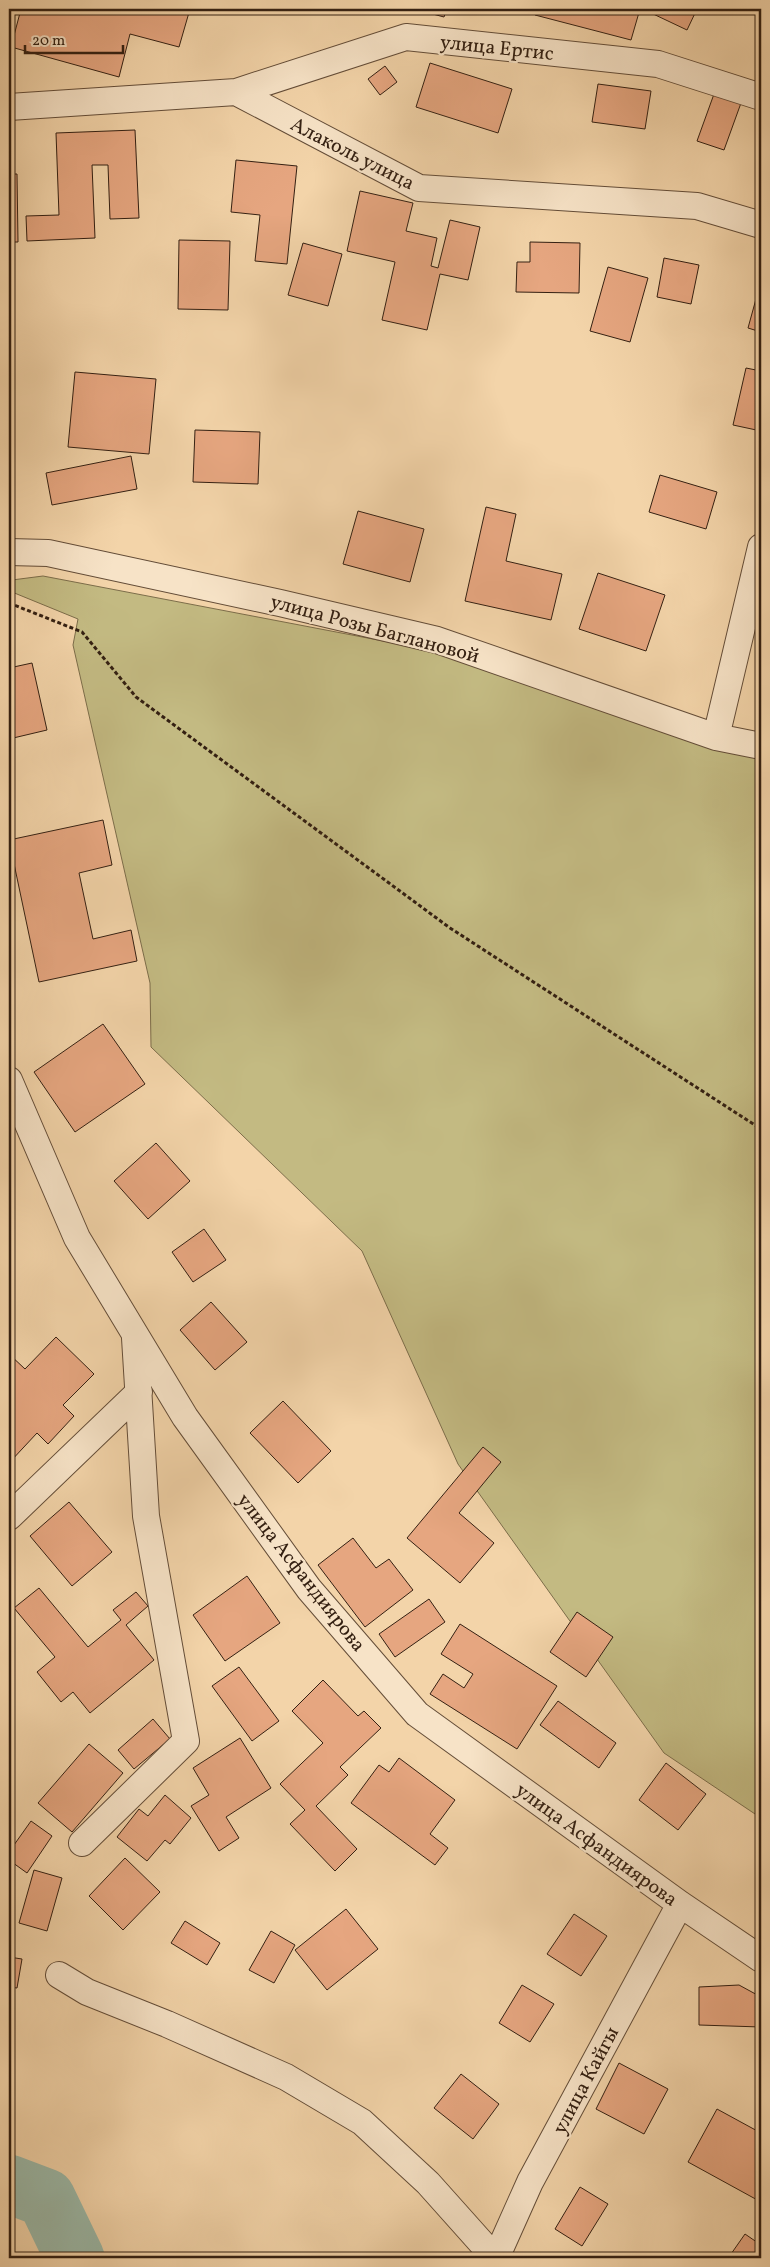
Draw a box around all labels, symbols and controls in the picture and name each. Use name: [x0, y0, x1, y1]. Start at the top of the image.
scale bar: [25, 22, 122, 54]
street label: улица Ертис: [439, 29, 555, 69]
text: 20 m: [32, 31, 65, 52]
street label: Алаколь улица: [285, 111, 419, 198]
street label: улица Розы Баглановой: [267, 589, 482, 671]
street label: улица Асфандиярова: [229, 1488, 371, 1659]
street label: улица Асфандиярова: [509, 1777, 683, 1914]
street label: улица Кайгы: [547, 2022, 627, 2140]

